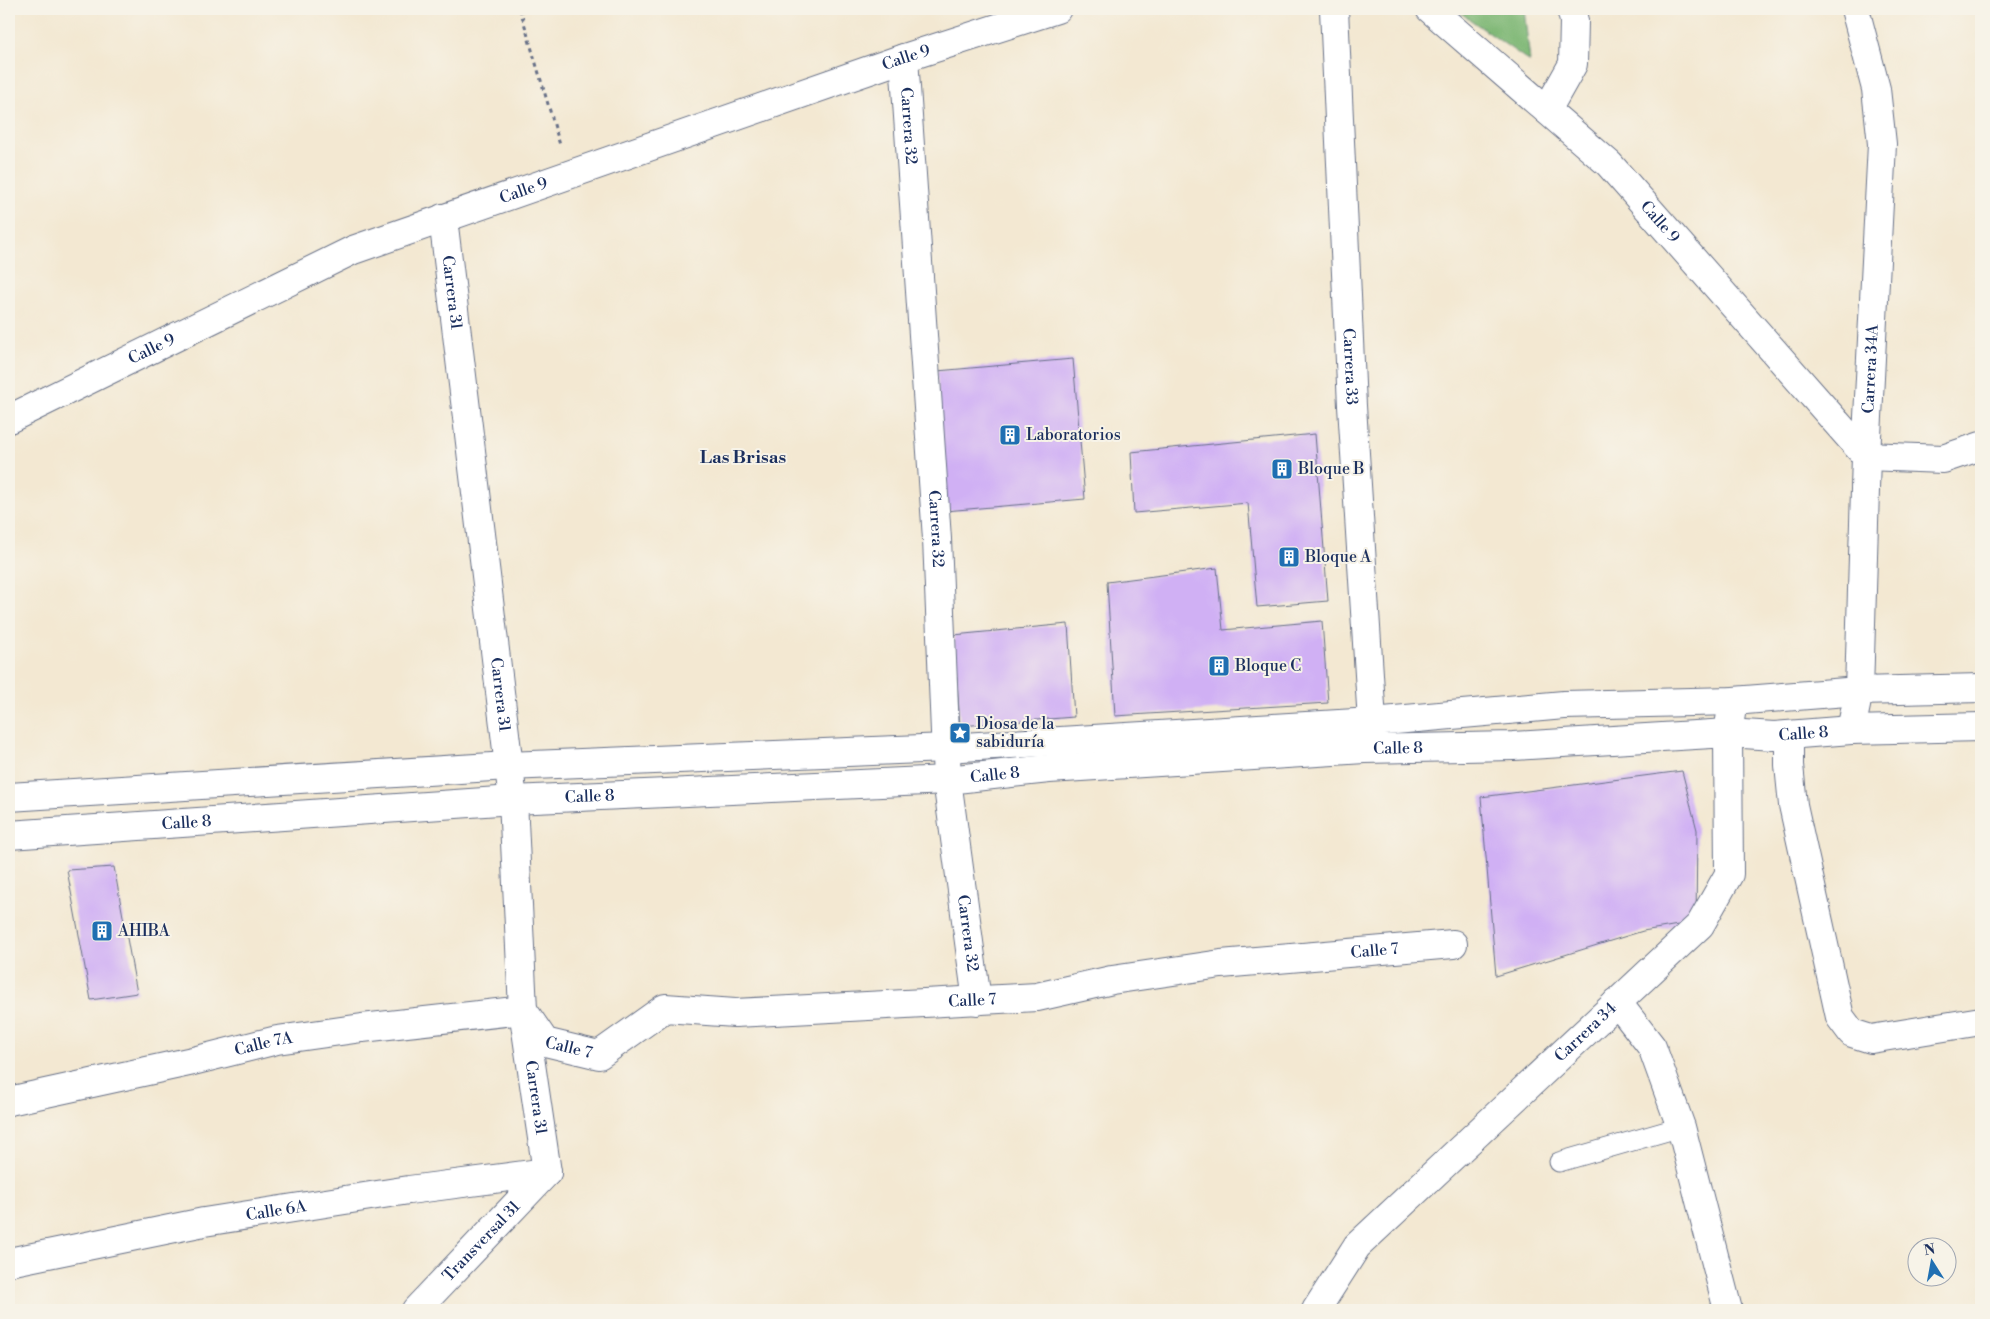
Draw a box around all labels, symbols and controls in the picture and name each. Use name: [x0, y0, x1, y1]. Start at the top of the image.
street label: Calle 9: [879, 40, 933, 75]
street label: Carrera 32: [896, 87, 921, 165]
street label: Calle 9: [497, 173, 551, 208]
street label: Calle 9: [1636, 197, 1684, 247]
street label: Carrera 31: [438, 254, 466, 331]
street label: Carrera 34A: [1858, 323, 1883, 414]
street label: Carrera 33: [1338, 328, 1362, 406]
street label: Calle 9: [125, 329, 179, 369]
building icon: Laboratorios: [998, 423, 1022, 447]
place label: Laboratorios: [1026, 425, 1121, 445]
district label: Las Brisas: [700, 446, 786, 469]
building icon: Bloque B: [1270, 457, 1294, 481]
place label: Bloque B: [1297, 459, 1365, 479]
street label: Carrera 32: [924, 490, 948, 568]
building icon: Bloque A: [1277, 545, 1301, 569]
place label: Bloque A: [1304, 547, 1372, 567]
building icon: Bloque C: [1207, 654, 1231, 678]
street label: Carrera 31: [486, 656, 515, 733]
place label: Bloque C: [1234, 656, 1301, 676]
place label: Diosa de la sabiduría: [976, 714, 1055, 752]
place icon: Diosa de la sabiduría: [948, 721, 972, 745]
street label: Calle 8: [1778, 722, 1829, 746]
street label: Calle 8: [1373, 738, 1423, 759]
street label: Calle 8: [969, 762, 1021, 787]
street label: Calle 8: [564, 785, 615, 808]
street label: Calle 8: [161, 811, 212, 834]
street label: Carrera 32: [953, 894, 983, 973]
building icon: AHIBA: [90, 919, 114, 943]
place label: AHIBA: [117, 921, 171, 941]
street label: Calle 7: [1350, 939, 1399, 963]
street label: Calle 7: [948, 989, 997, 1012]
street label: Carrera 34: [1550, 998, 1621, 1066]
street label: Calle 7A: [232, 1028, 295, 1060]
street label: Calle 7: [543, 1032, 594, 1063]
street label: Carrera 31: [521, 1059, 551, 1136]
street label: Calle 6A: [245, 1196, 309, 1225]
street label: Transversal 31: [438, 1197, 524, 1286]
north arrow: [1908, 1236, 1958, 1286]
text: N: [1923, 1240, 1937, 1260]

